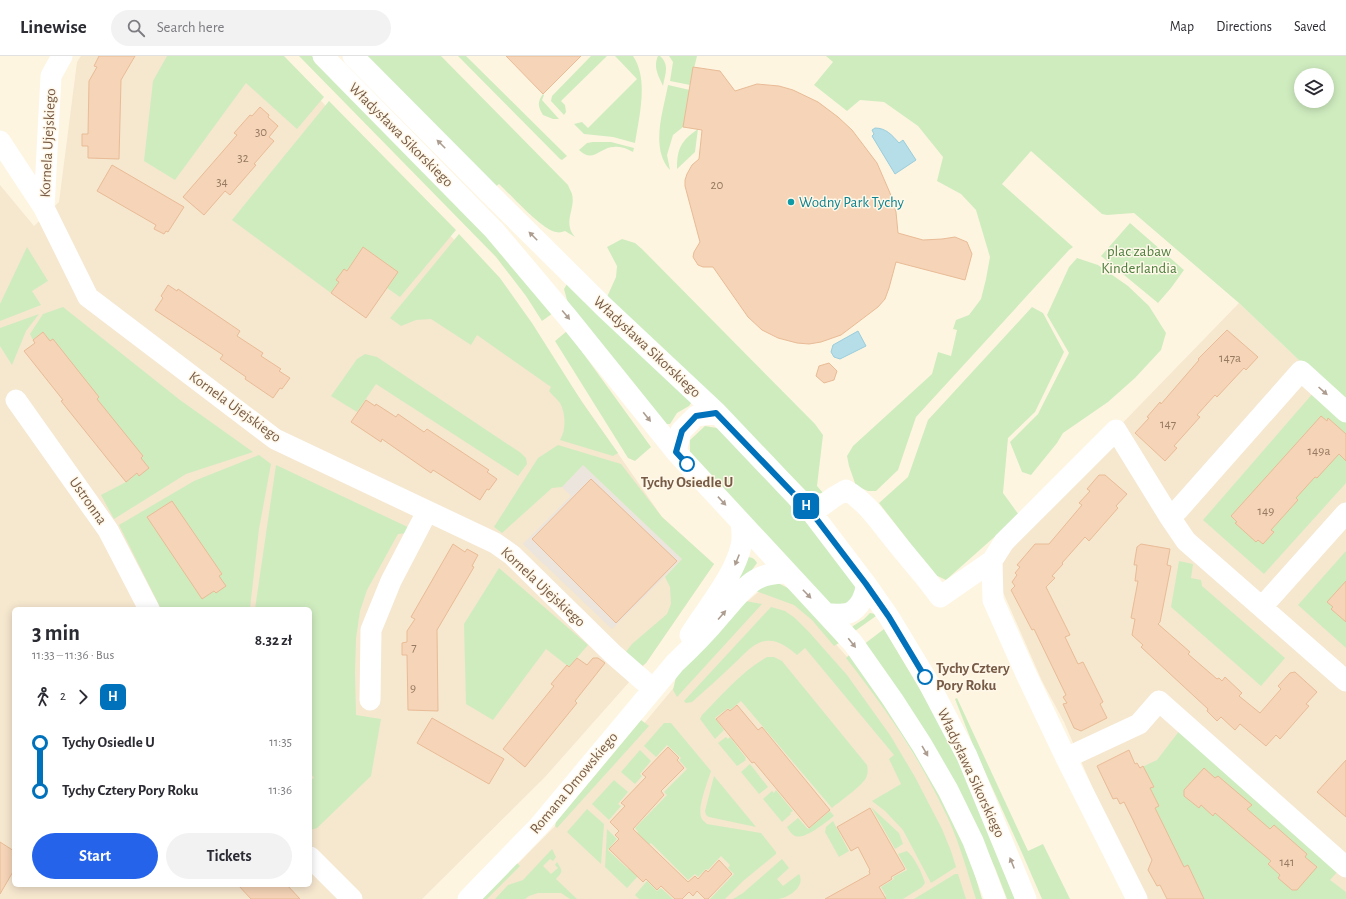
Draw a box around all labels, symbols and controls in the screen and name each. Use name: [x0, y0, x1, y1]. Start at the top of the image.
search box: [111, 10, 391, 46]
icon: search: [125, 17, 147, 39]
text: Linewise: [20, 18, 87, 37]
text: Search here: [157, 20, 225, 35]
text: Map: [1170, 20, 1194, 34]
text: Directions: [1216, 20, 1272, 34]
text: Saved: [1294, 20, 1326, 34]
map controls: [1294, 68, 1334, 108]
button: layers: [1294, 68, 1334, 108]
street label: Władysława Sikorskiego: [346, 80, 456, 190]
street label: Kornela Ujejskiego: [38, 88, 58, 198]
house number: 30: [255, 126, 267, 139]
one-way arrow: [436, 139, 446, 149]
house number: 32: [237, 152, 249, 165]
house number: 34: [216, 176, 228, 189]
house number: 20: [711, 179, 724, 192]
place label: Wodny Park Tychy: [799, 195, 904, 210]
marker: Wodny Park Tychy: [786, 197, 796, 207]
one-way arrow: [528, 231, 538, 241]
park label: plac zabaw Kinderlandia: [1101, 244, 1177, 276]
street label: Władysława Sikorskiego: [590, 294, 704, 400]
one-way arrow: [561, 310, 570, 321]
house number: 147a: [1219, 352, 1241, 365]
street label: Kornela Ujejskiego: [186, 369, 284, 445]
one-way arrow: [1318, 387, 1328, 396]
one-way arrow: [643, 411, 652, 422]
house number: 147: [1160, 418, 1177, 431]
house number: 149a: [1308, 445, 1330, 458]
marker: Tychy Osiedle U: [679, 456, 695, 472]
street label: Ustronna: [66, 475, 110, 527]
place label: Tychy Osiedle U: [641, 475, 733, 490]
line badge: H: [793, 493, 819, 519]
one-way arrow: [717, 496, 726, 506]
text: H: [801, 499, 811, 513]
house number: 149: [1258, 505, 1274, 518]
street label: Kornela Ujejskiego: [498, 544, 588, 630]
one-way arrow: [733, 554, 739, 566]
one-way arrow: [802, 589, 811, 598]
one-way arrow: [717, 609, 726, 620]
text: 3 min: [32, 622, 80, 644]
text: 8.32 zł: [255, 633, 292, 648]
one-way arrow: [848, 638, 856, 649]
house number: 7: [411, 641, 417, 654]
text: 11:33 – 11:36 · Bus: [32, 649, 114, 662]
place label: Tychy Cztery Pory Roku: [936, 661, 1010, 693]
marker: Tychy Cztery Pory Roku: [917, 669, 933, 685]
house number: 9: [410, 682, 416, 695]
icon: walk: [32, 686, 54, 708]
icon: forward: [72, 686, 94, 708]
text: 2: [60, 690, 66, 703]
text: H: [108, 690, 118, 704]
street label: Władysława Sikorskiego: [934, 706, 1008, 840]
street label: Romana Dmowskiego: [527, 729, 621, 837]
text: Tychy Osiedle U: [62, 735, 155, 750]
text: 11:35: [269, 736, 292, 749]
one-way arrow: [922, 745, 929, 757]
text: Tychy Cztery Pory Roku: [62, 783, 198, 798]
text: 11:36: [269, 784, 292, 797]
button: Start: [32, 833, 158, 879]
button: Tickets: [166, 833, 292, 879]
one-way arrow: [1008, 856, 1014, 868]
house number: 141: [1279, 856, 1295, 869]

